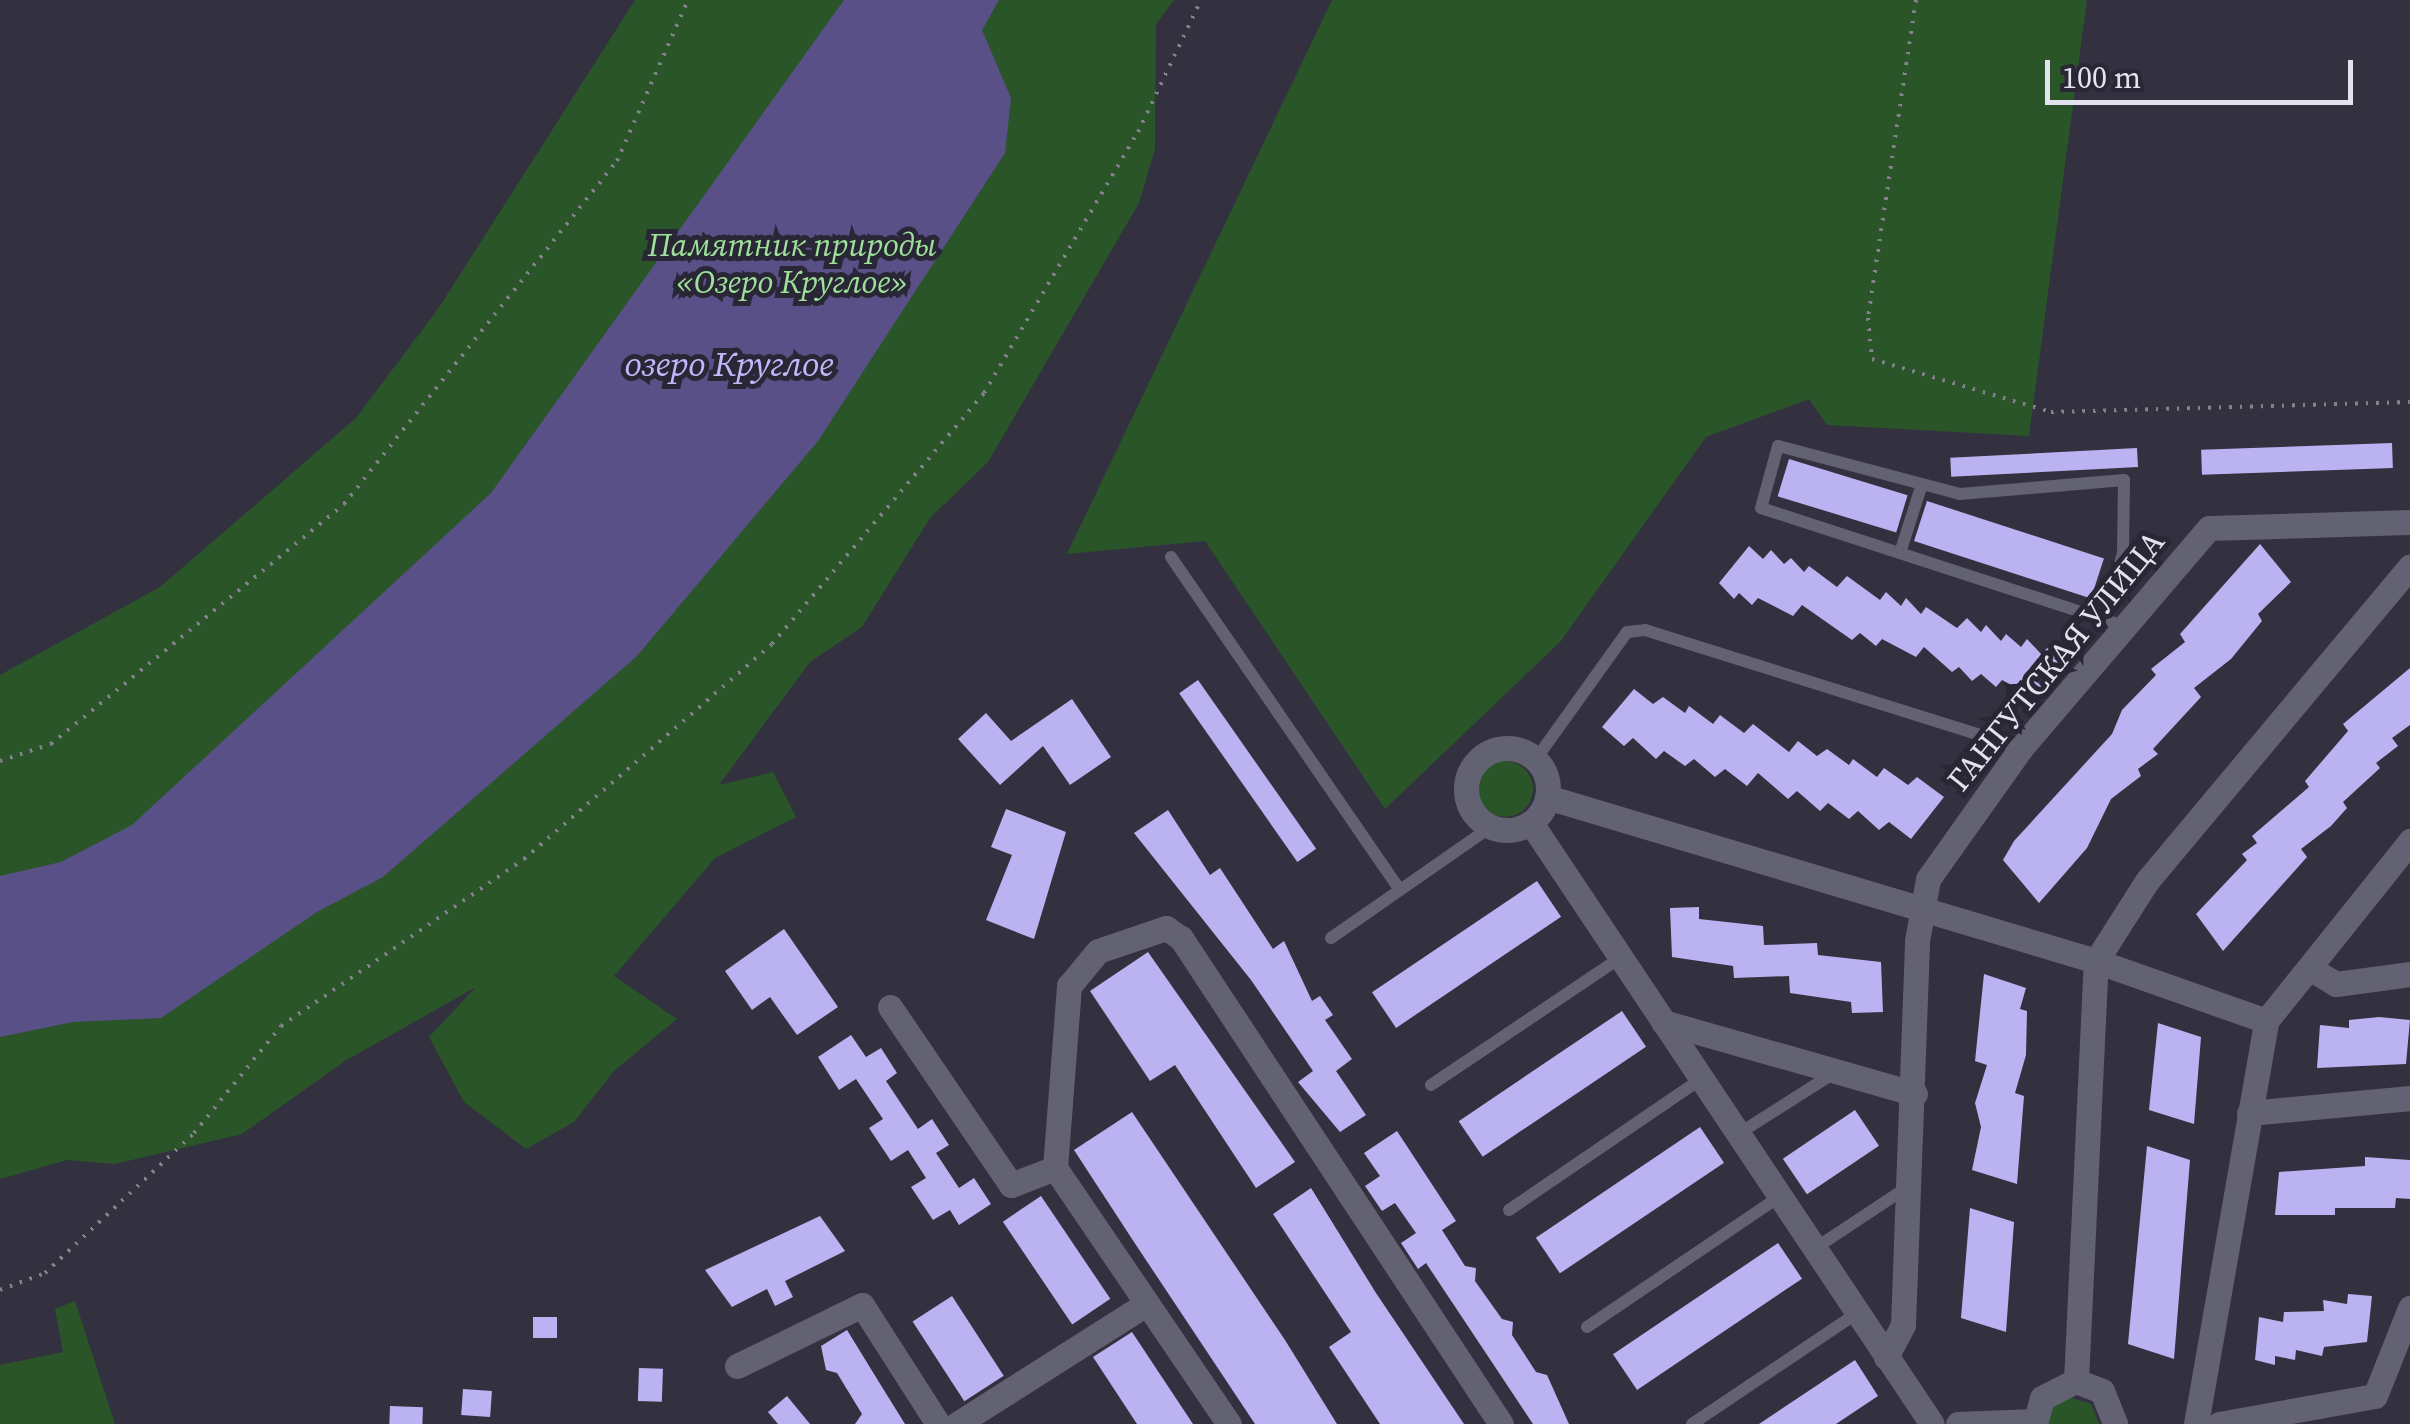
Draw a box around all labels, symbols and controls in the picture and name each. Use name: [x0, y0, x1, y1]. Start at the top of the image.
scale bar: [2050, 40, 2358, 102]
text: 100 m: [2062, 57, 2141, 98]
park label: Памятник природы «Озеро Круглое»: [648, 227, 936, 302]
water label: озеро Круглое: [625, 343, 833, 385]
street label: ГАНГУТСКАЯ УЛИЦА: [1939, 523, 2173, 799]

